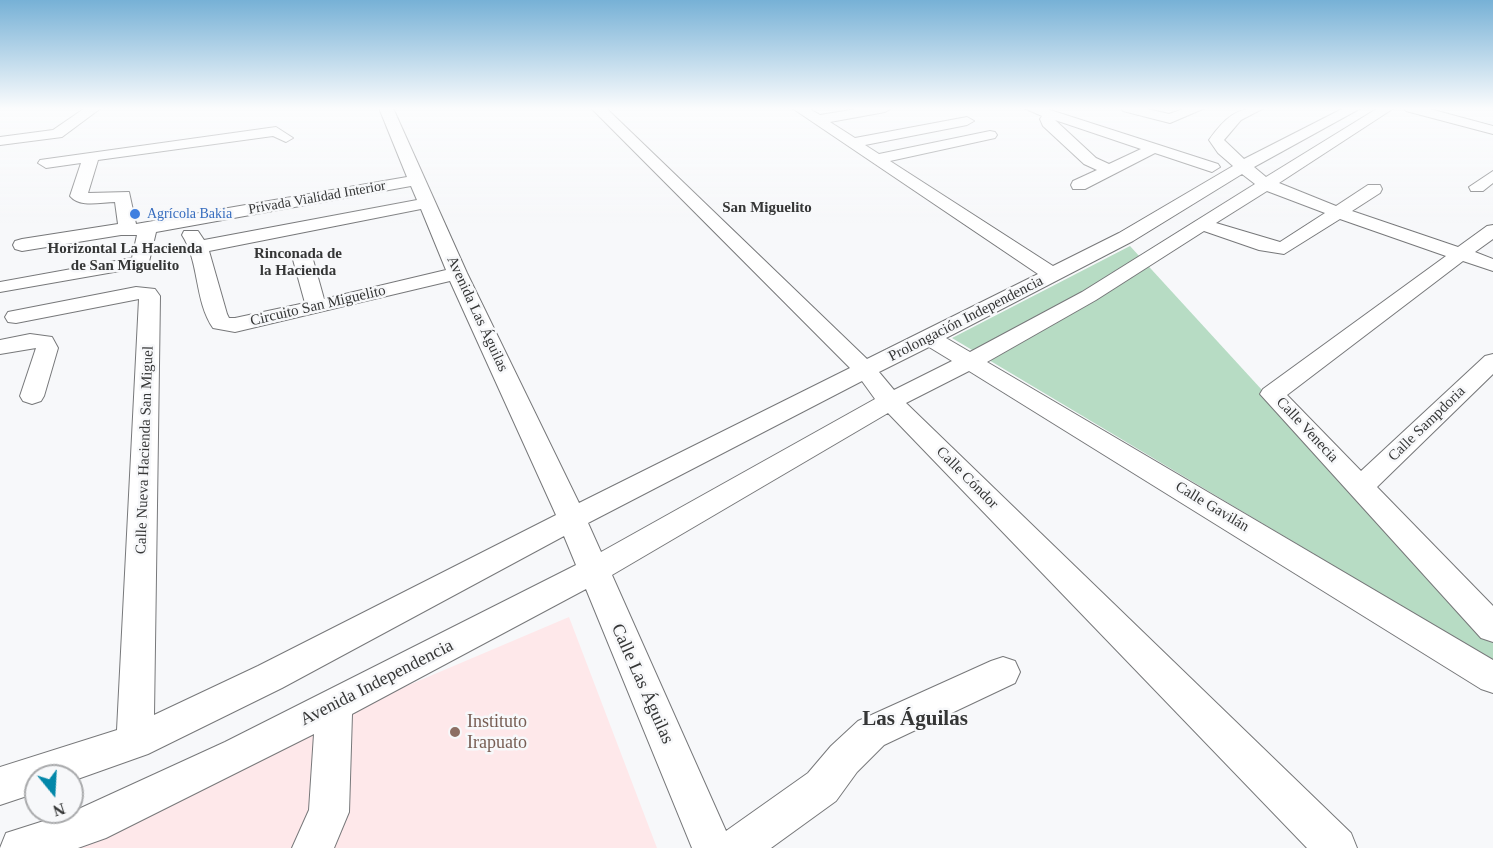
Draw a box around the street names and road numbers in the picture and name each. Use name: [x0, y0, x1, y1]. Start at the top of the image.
street label: Privada Vialidad Interior: [247, 178, 387, 218]
street label: Avenida Las Águilas: [442, 253, 512, 375]
street label: Prolongación Independencia: [886, 272, 1046, 366]
street label: Circuito San Miguelito: [249, 282, 387, 330]
street label: Calle Nueva Hacienda San Miguel: [132, 346, 158, 554]
street label: Calle Sampdoria: [1385, 383, 1469, 465]
street label: Calle Venecia: [1272, 394, 1342, 466]
street label: Calle Cóndor: [932, 443, 1002, 513]
street label: Calle Gavilán: [1172, 478, 1252, 536]
street label: Calle Las Águilas: [606, 621, 678, 747]
street label: Avenida Independencia: [297, 635, 457, 731]

